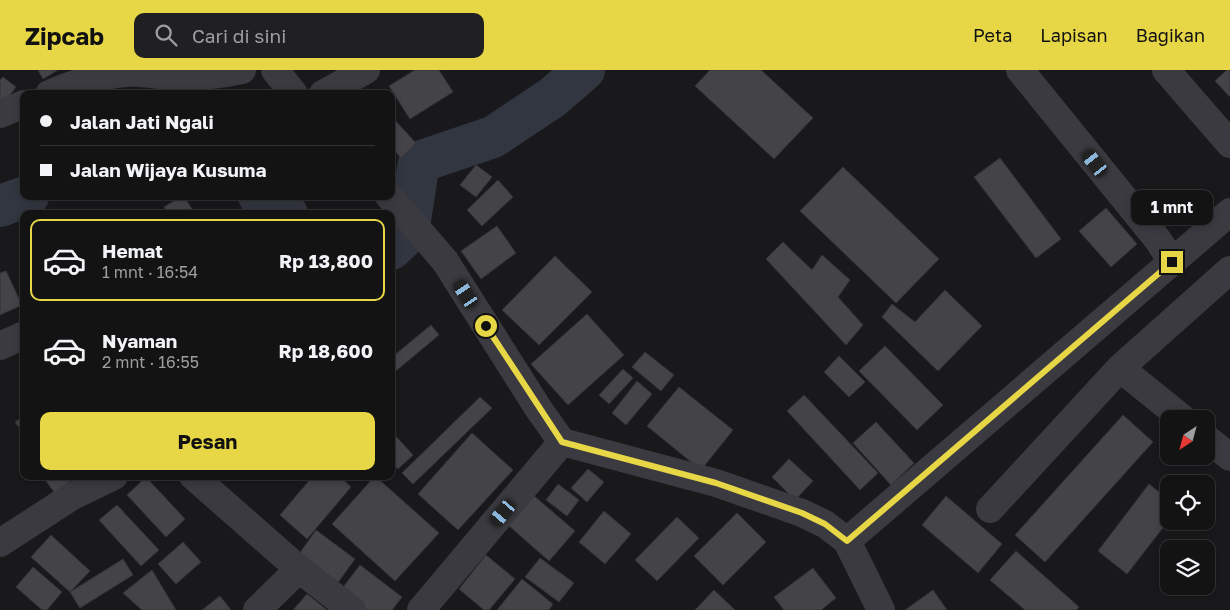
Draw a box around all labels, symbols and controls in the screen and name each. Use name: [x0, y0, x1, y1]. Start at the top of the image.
search box: [134, 13, 484, 58]
text: Zipcab: [25, 21, 104, 50]
icon: search: [152, 21, 180, 49]
text: Cari di sini: [192, 24, 286, 47]
text: Peta: [973, 24, 1012, 46]
text: Lapisan: [1040, 24, 1108, 46]
text: Bagikan: [1136, 24, 1205, 46]
text: Jalan Jati Ngali: [70, 110, 214, 133]
car: [1079, 147, 1110, 179]
text: Jalan Wijaya Kusuma: [70, 158, 267, 181]
callout: 1 mnt: [1131, 190, 1213, 224]
text: 1 mnt: [1151, 197, 1193, 217]
icon: car: [42, 238, 87, 283]
text: Hemat: [102, 239, 163, 262]
text: Rp 13,800: [279, 249, 373, 272]
route end: [1161, 251, 1183, 273]
text: 1 mnt · 16:54: [102, 262, 198, 282]
car: [451, 277, 480, 311]
route start: [475, 315, 497, 337]
icon: car: [42, 328, 87, 373]
text: Nyaman: [102, 329, 177, 352]
text: Rp 18,600: [279, 339, 373, 362]
text: 2 mnt · 16:55: [102, 352, 199, 372]
north arrow: [1160, 410, 1215, 465]
map controls: [1160, 410, 1215, 595]
button: Pesan: [40, 412, 375, 470]
button: locate: [1160, 475, 1215, 530]
car: [487, 497, 518, 529]
button: layers: [1160, 540, 1215, 595]

